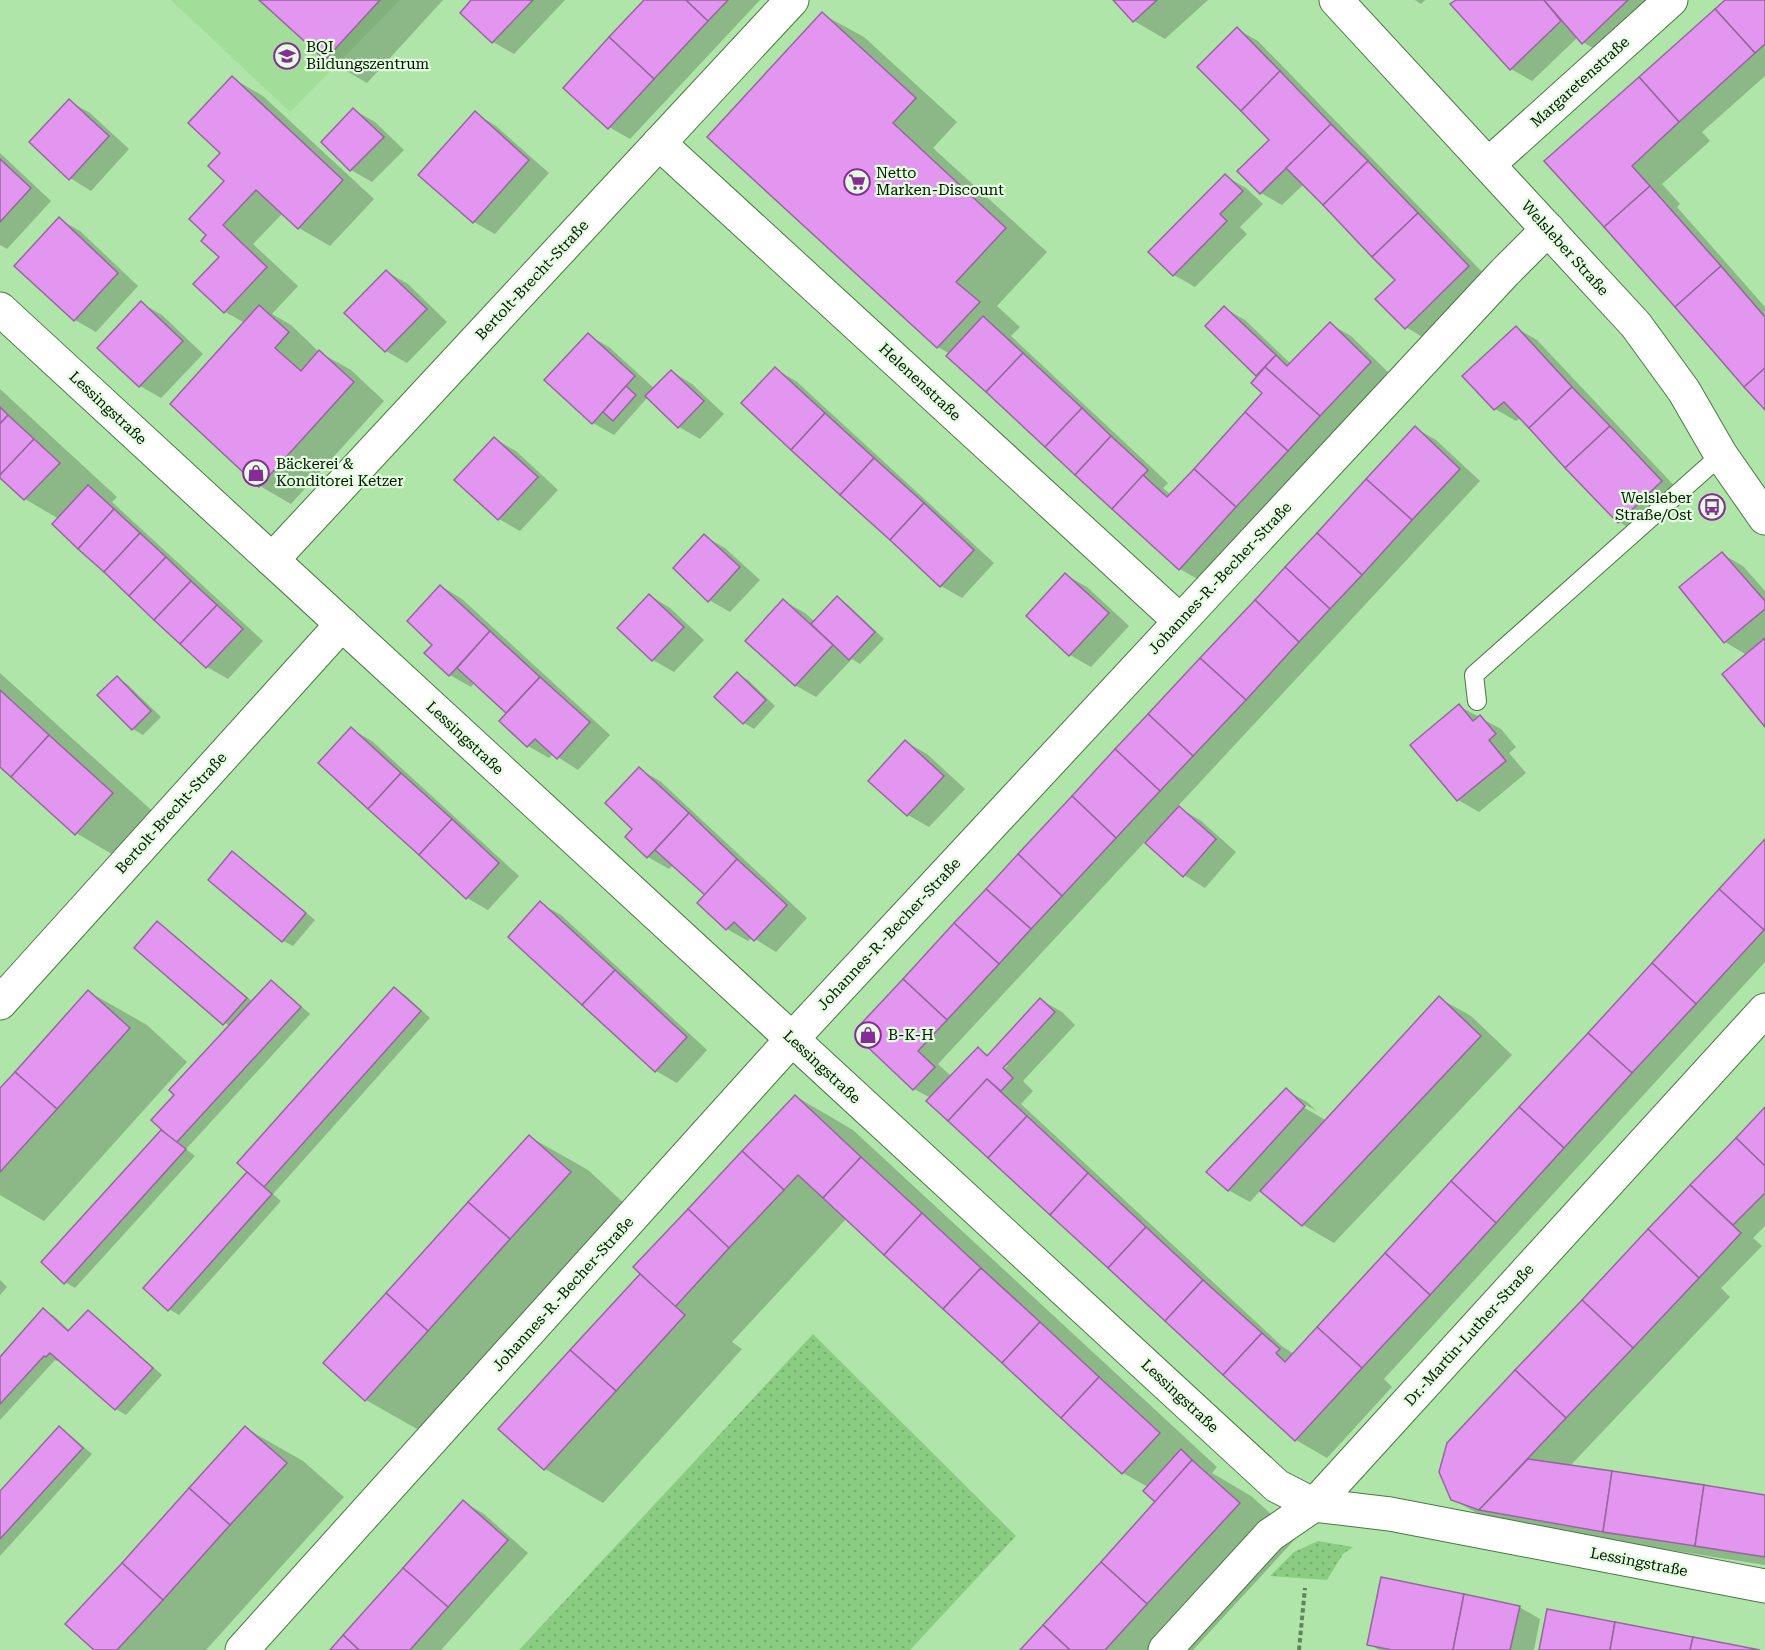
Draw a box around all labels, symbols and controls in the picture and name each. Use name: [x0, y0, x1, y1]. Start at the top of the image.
street label: Margaretenstraße: [1527, 33, 1633, 131]
place label: BQI Bildungszentrum: [306, 38, 430, 73]
school or university icon: BQI Bildungszentrum: [272, 41, 302, 71]
place label: Netto Marken-Discount: [876, 164, 1004, 199]
supermarket icon: Netto Marken-Discount: [842, 167, 872, 197]
street label: Welsleber Straße: [1518, 197, 1612, 299]
street label: Bertolt-Brecht-Straße: [472, 216, 592, 344]
street label: Helenenstraße: [875, 339, 965, 425]
street label: Lessingstraße: [66, 368, 150, 448]
place label: Bäckerei & Konditorei Ketzer: [276, 455, 403, 490]
shop icon: Bäckerei & Konditorei Ketzer: [241, 458, 271, 488]
place label: Welsleber Straße/Ost: [1615, 489, 1692, 524]
bus stop icon: Welsleber Straße/Ost: [1697, 492, 1727, 522]
street label: Johannes-R.-Becher-Straße: [1145, 498, 1295, 658]
street label: Lessingstraße: [423, 698, 507, 778]
street label: Bertolt-Brecht-Straße: [112, 748, 230, 878]
street label: Johannes-R.-Becher-Straße: [814, 854, 964, 1014]
shop icon: B-K-H: [853, 1020, 883, 1050]
place label: B-K-H: [888, 1026, 934, 1044]
street label: Lessingstraße: [780, 1027, 864, 1107]
street label: Johannes-R.-Becher-Straße: [489, 1213, 637, 1375]
street label: Dr.-Martin-Luther-Straße: [1401, 1260, 1537, 1410]
street label: Lessingstraße: [1138, 1356, 1222, 1436]
street label: Lessingstraße: [1589, 1544, 1689, 1580]

